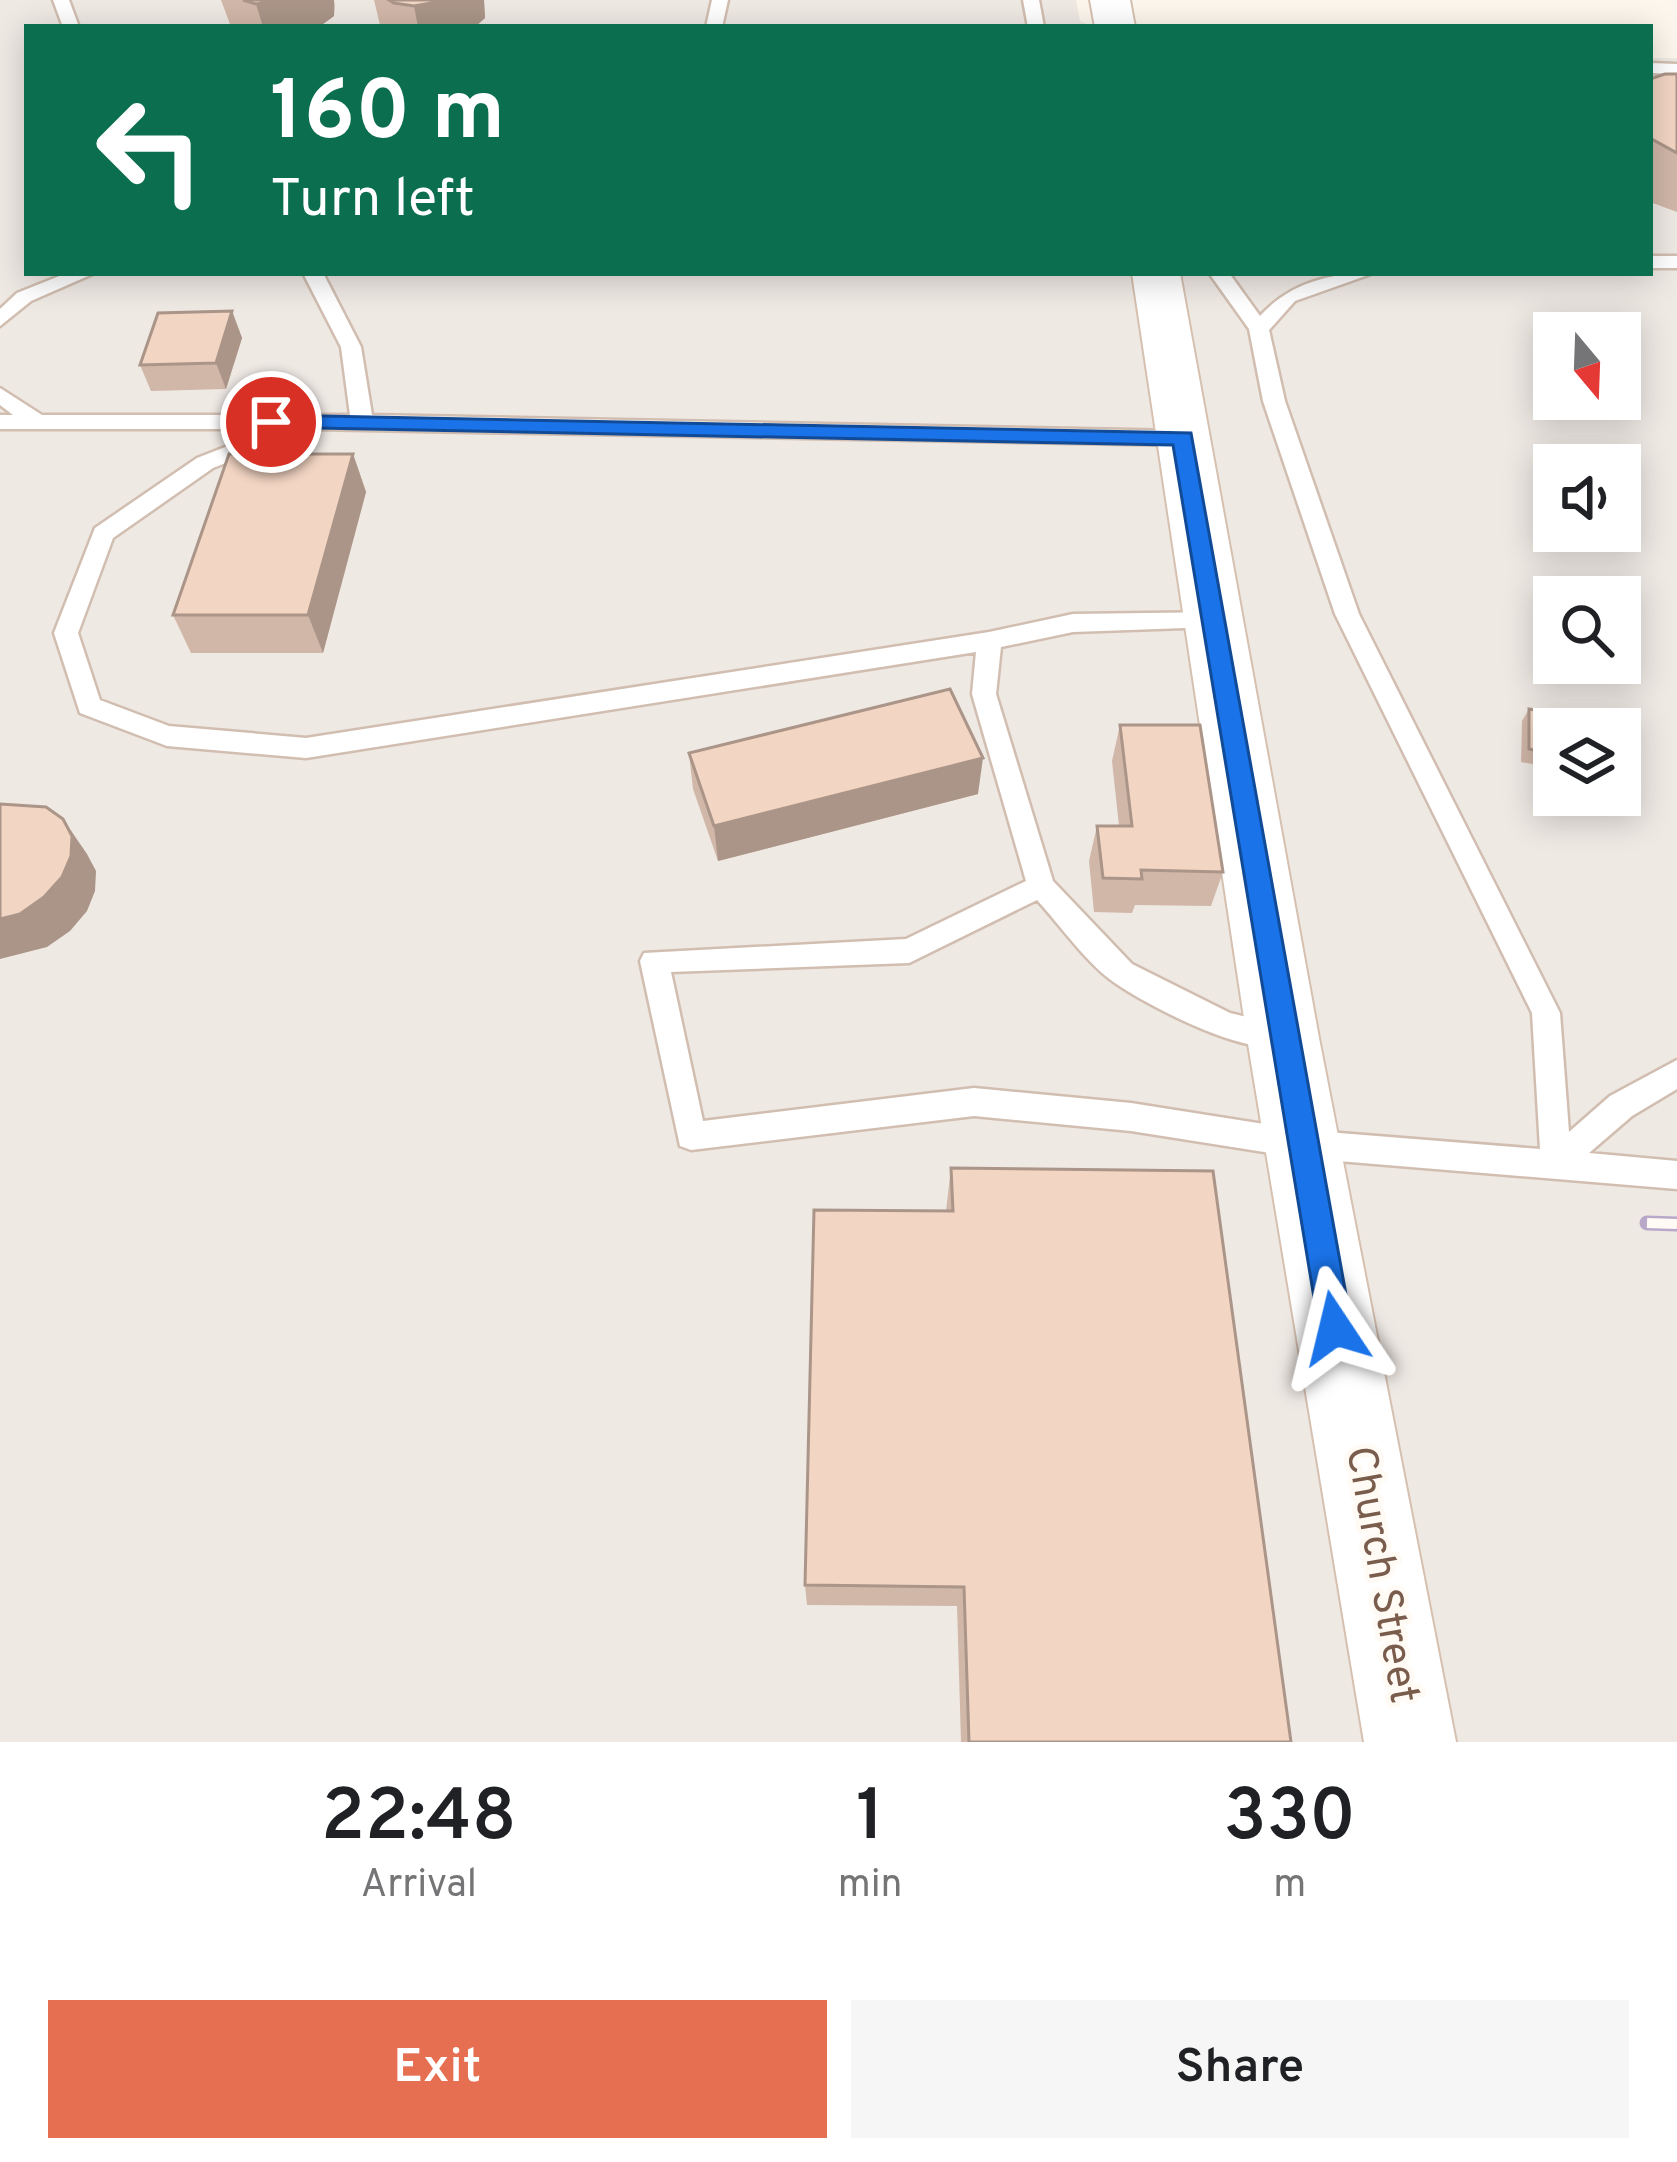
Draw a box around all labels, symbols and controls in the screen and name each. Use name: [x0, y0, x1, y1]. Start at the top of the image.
text: 160 m: [270, 63, 505, 169]
icon: left: [72, 72, 228, 228]
text: Turn left: [270, 167, 475, 236]
north arrow: [1533, 312, 1641, 420]
map controls: [1533, 312, 1641, 816]
pin: [220, 371, 322, 473]
icon: arrive: [238, 389, 304, 455]
button: sound: [1533, 444, 1641, 552]
button: search: [1533, 576, 1641, 684]
button: layers: [1533, 708, 1641, 816]
position arrow: [1272, 1265, 1398, 1391]
street label: Church Street: [1331, 1442, 1429, 1708]
text: 22:48: [321, 1774, 517, 1866]
text: 1: [856, 1774, 884, 1866]
text: 330: [1224, 1774, 1356, 1866]
text: Arrival: [361, 1862, 477, 1911]
text: min: [838, 1862, 903, 1911]
text: m: [1273, 1862, 1306, 1911]
button: Exit: [48, 2000, 827, 2138]
button: Share: [851, 2000, 1629, 2138]

